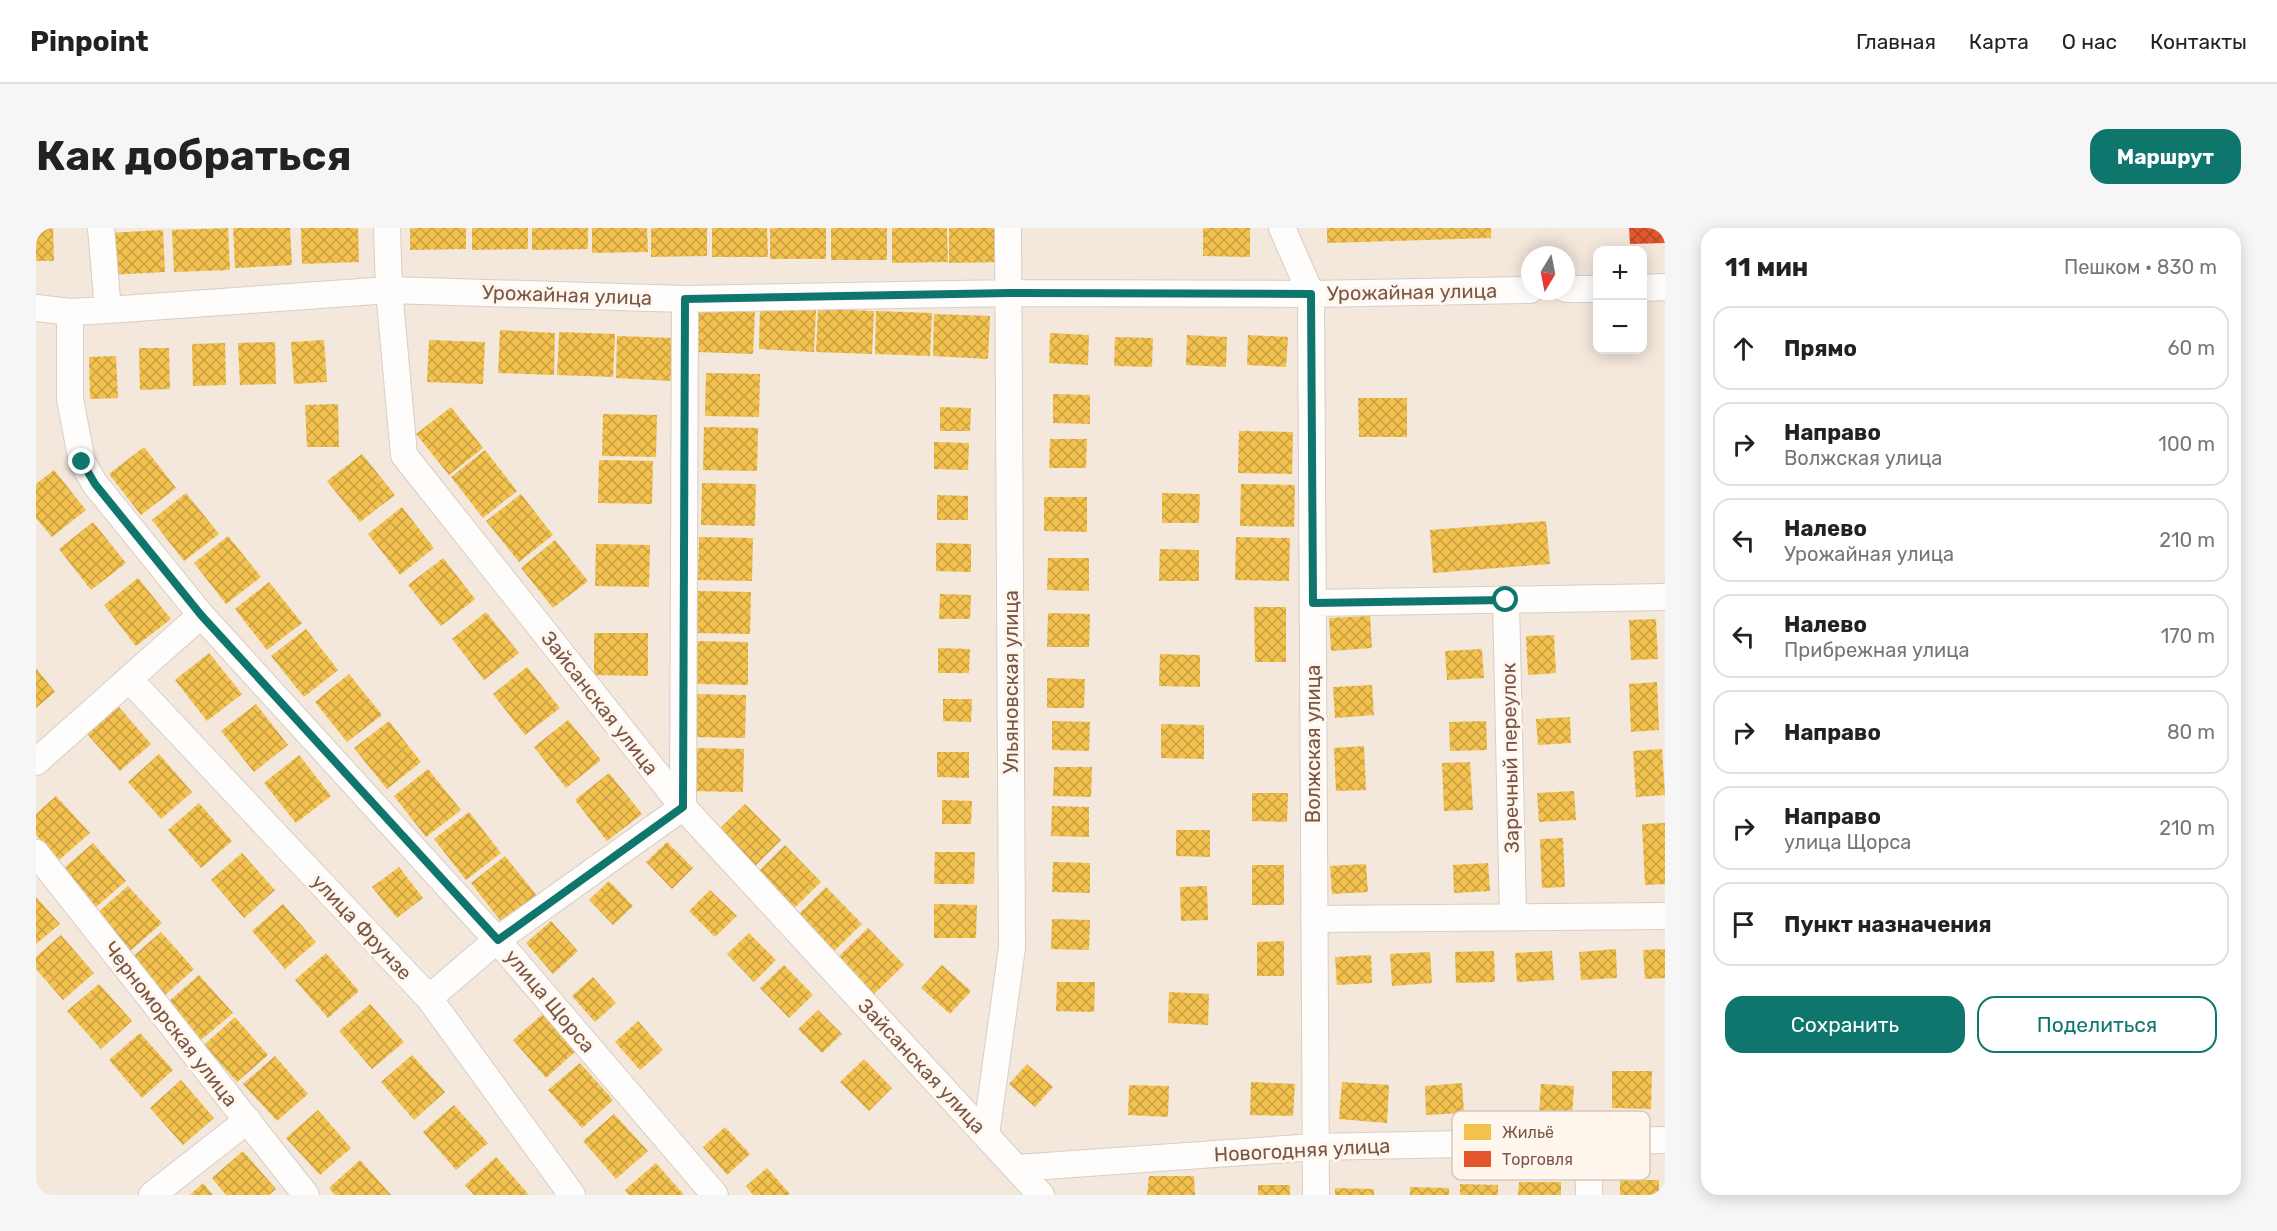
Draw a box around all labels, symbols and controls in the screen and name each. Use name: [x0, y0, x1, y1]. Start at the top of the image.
text: Pinpoint: [30, 25, 149, 58]
text: Главная: [1856, 29, 1936, 54]
text: Карта: [1969, 29, 2029, 54]
text: О нас: [2062, 29, 2117, 54]
text: Контакты: [2150, 29, 2247, 54]
button: Маршрут: [2090, 129, 2241, 184]
text: Как добраться: [36, 131, 352, 181]
north arrow: [1521, 246, 1575, 300]
map controls: [1593, 246, 1647, 354]
button: +: [1593, 246, 1647, 300]
text: 11 мин: [1725, 252, 1808, 283]
text: Пешком · 830 m: [2064, 255, 2217, 279]
street label: Урожайная улица: [1327, 279, 1497, 305]
street label: Урожайная улица: [482, 280, 652, 310]
button: −: [1593, 300, 1647, 354]
icon: ahead: [1727, 332, 1760, 365]
text: Прямо: [1784, 335, 1857, 362]
text: 60 m: [2168, 336, 2215, 360]
text: Направо: [1784, 419, 1881, 446]
icon: right: [1727, 428, 1760, 461]
text: 100 m: [2158, 432, 2215, 456]
text: Волжская улица: [1784, 446, 1942, 470]
route end: [68, 448, 94, 474]
text: Налево: [1784, 515, 1867, 542]
icon: left: [1727, 524, 1760, 557]
text: 210 m: [2159, 528, 2215, 552]
text: Урожайная улица: [1784, 542, 1954, 566]
route start: [1492, 586, 1518, 612]
street label: Ульяновская улица: [999, 590, 1023, 774]
text: Налево: [1784, 611, 1867, 638]
icon: left: [1727, 620, 1760, 653]
text: 170 m: [2161, 624, 2215, 648]
street label: Зайсанская улица: [536, 626, 664, 780]
text: Прибрежная улица: [1784, 638, 1970, 662]
street label: Заречный переулок: [1496, 662, 1524, 854]
street label: Волжская улица: [1301, 665, 1325, 823]
icon: right: [1727, 716, 1760, 749]
text: Направо: [1784, 719, 1881, 746]
text: 80 m: [2167, 720, 2215, 744]
text: Направо: [1784, 803, 1881, 830]
icon: right: [1727, 812, 1760, 845]
text: 210 m: [2159, 816, 2215, 840]
text: улица Щорса: [1784, 830, 1911, 854]
street label: улица Фрунзе: [307, 869, 417, 985]
icon: arrive: [1727, 908, 1760, 941]
text: Пункт назначения: [1784, 911, 1992, 938]
street label: Черноморская улица: [99, 937, 243, 1111]
street label: улица Щорса: [500, 944, 600, 1058]
street label: Зайсанская улица: [853, 993, 991, 1139]
button: Сохранить: [1725, 996, 1965, 1053]
button: Поделиться: [1977, 996, 2217, 1053]
legend: [1452, 1111, 1650, 1180]
text: Жильё: [1502, 1123, 1554, 1142]
street label: Новогодняя улица: [1213, 1133, 1391, 1167]
text: Торговля: [1502, 1150, 1573, 1169]

